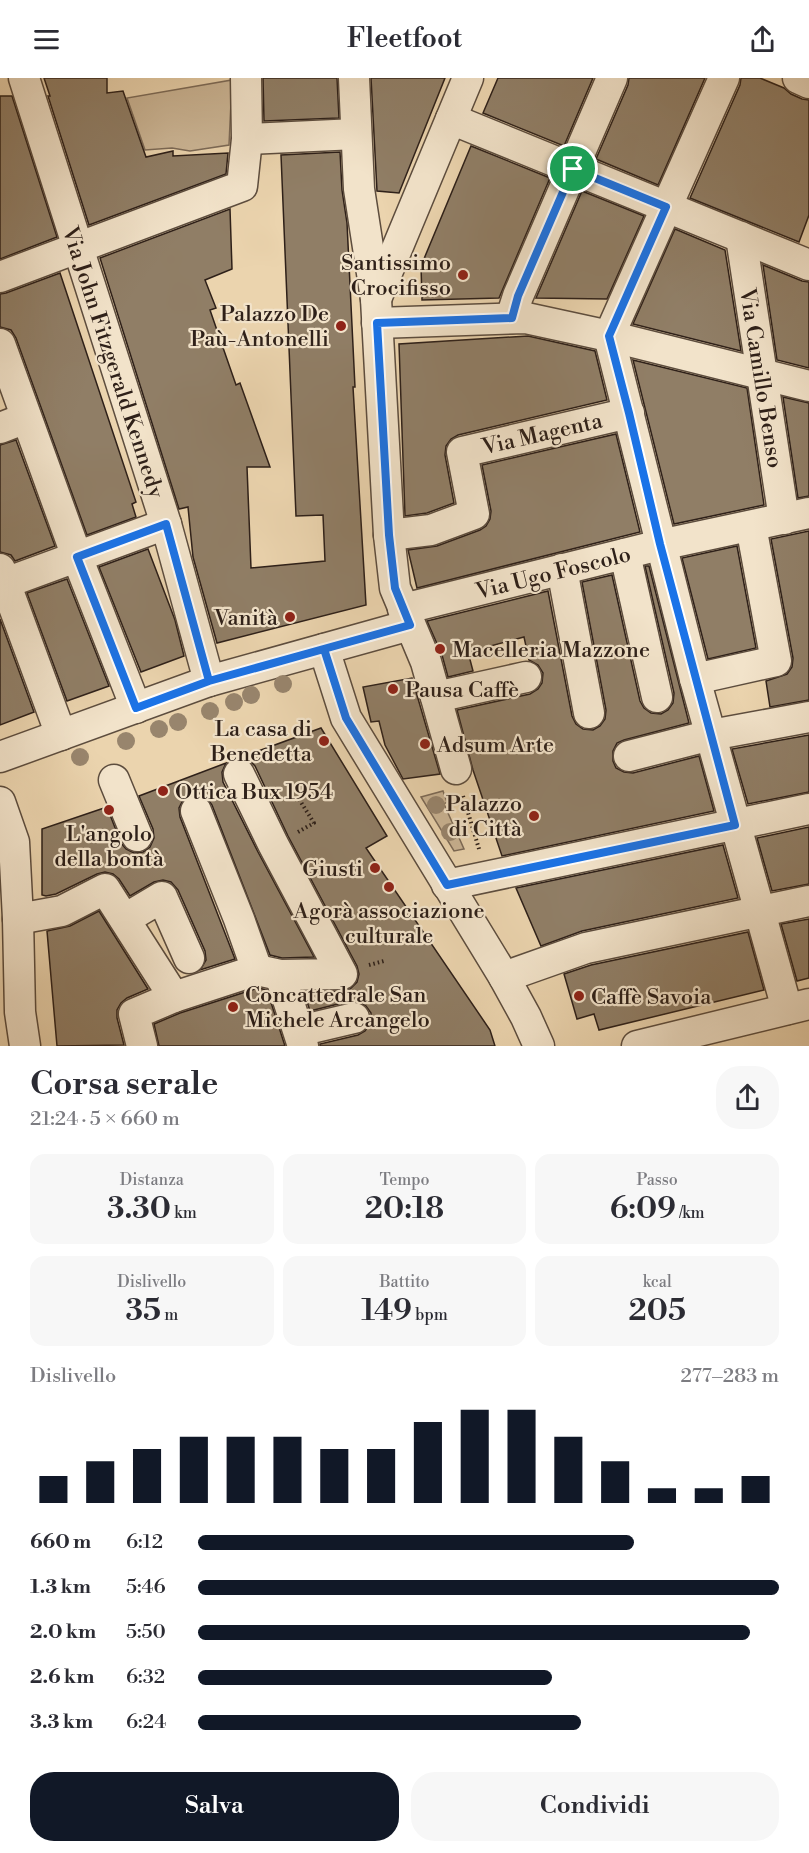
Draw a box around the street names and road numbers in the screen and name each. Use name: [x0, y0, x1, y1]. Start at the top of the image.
street label: Via John Fitzgerald Kennedy: [56, 222, 169, 502]
street label: Via Camillo Benso: [733, 285, 788, 470]
street label: Via Magenta: [479, 407, 606, 462]
street label: Via Ugo Foscolo: [472, 541, 634, 606]

